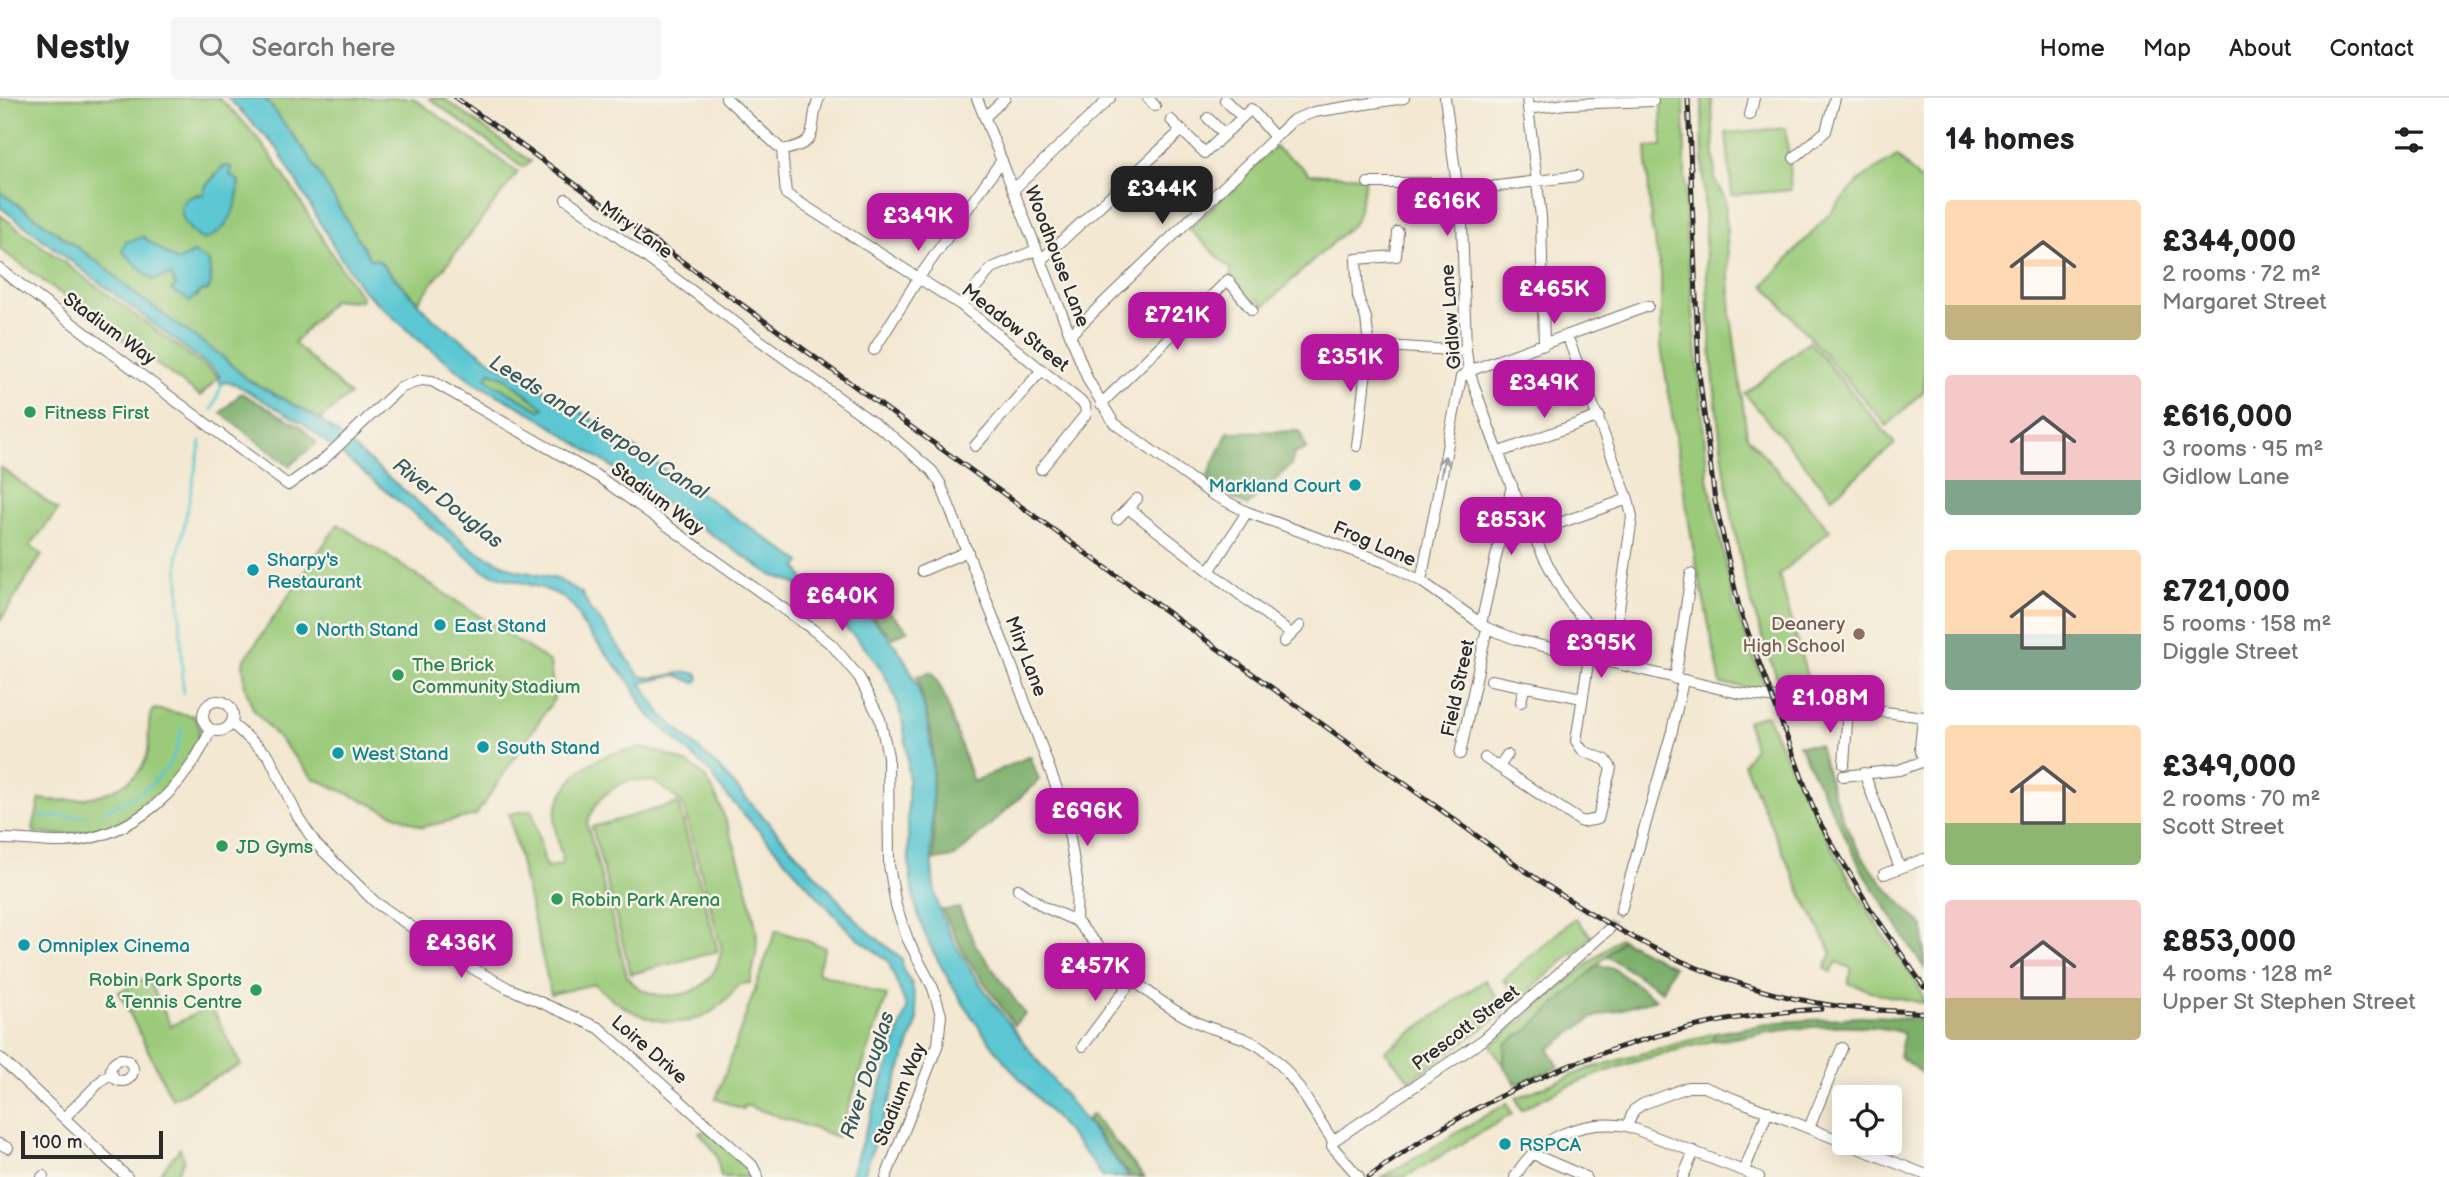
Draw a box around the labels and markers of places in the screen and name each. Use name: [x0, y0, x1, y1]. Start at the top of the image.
pin: £344K: [1113, 166, 1211, 226]
pin: £616K: [1398, 178, 1496, 238]
pin: £349K: [869, 194, 967, 253]
pin: £465K: [1505, 266, 1603, 326]
pin: £721K: [1128, 292, 1226, 352]
pin: £351K: [1301, 334, 1399, 394]
pin: £349K: [1495, 360, 1593, 420]
place label: Fitness First: [44, 402, 150, 425]
marker: Fitness First: [22, 404, 38, 420]
place label: Markland Court: [1208, 475, 1341, 498]
marker: Markland Court: [1347, 477, 1363, 493]
pin: £853K: [1462, 498, 1560, 557]
place label: Sharpy's Restaurant: [267, 549, 362, 594]
marker: Sharpy's Restaurant: [245, 562, 261, 578]
pin: £640K: [793, 574, 891, 633]
place label: Deanery High School: [1743, 613, 1845, 658]
place label: East Stand: [454, 615, 546, 638]
marker: East Stand: [432, 617, 448, 633]
place label: North Stand: [316, 619, 418, 642]
pin: £395K: [1552, 620, 1650, 680]
marker: North Stand: [294, 621, 310, 637]
marker: Deanery High School: [1851, 626, 1867, 642]
place label: The Brick Community Stadium: [412, 654, 580, 699]
marker: The Brick Community Stadium: [390, 667, 406, 683]
pin: £1.08M: [1773, 676, 1887, 735]
place label: South Stand: [497, 737, 600, 760]
marker: South Stand: [475, 739, 491, 755]
place label: West Stand: [352, 743, 449, 766]
marker: West Stand: [330, 745, 346, 761]
pin: £696K: [1038, 788, 1136, 848]
place label: JD Gyms: [236, 836, 313, 859]
marker: JD Gyms: [214, 838, 230, 854]
place label: Robin Park Arena: [571, 889, 720, 912]
marker: Robin Park Arena: [549, 891, 565, 907]
pin: £436K: [412, 920, 510, 980]
place label: Omniplex Cinema: [38, 935, 190, 958]
marker: Omniplex Cinema: [16, 937, 32, 953]
pin: £457K: [1046, 944, 1144, 1003]
place label: Robin Park Sports & Tennis Centre: [88, 969, 242, 1014]
marker: Robin Park Sports & Tennis Centre: [248, 982, 264, 998]
place label: RSPCA: [1519, 1134, 1581, 1157]
marker: RSPCA: [1497, 1136, 1513, 1152]

